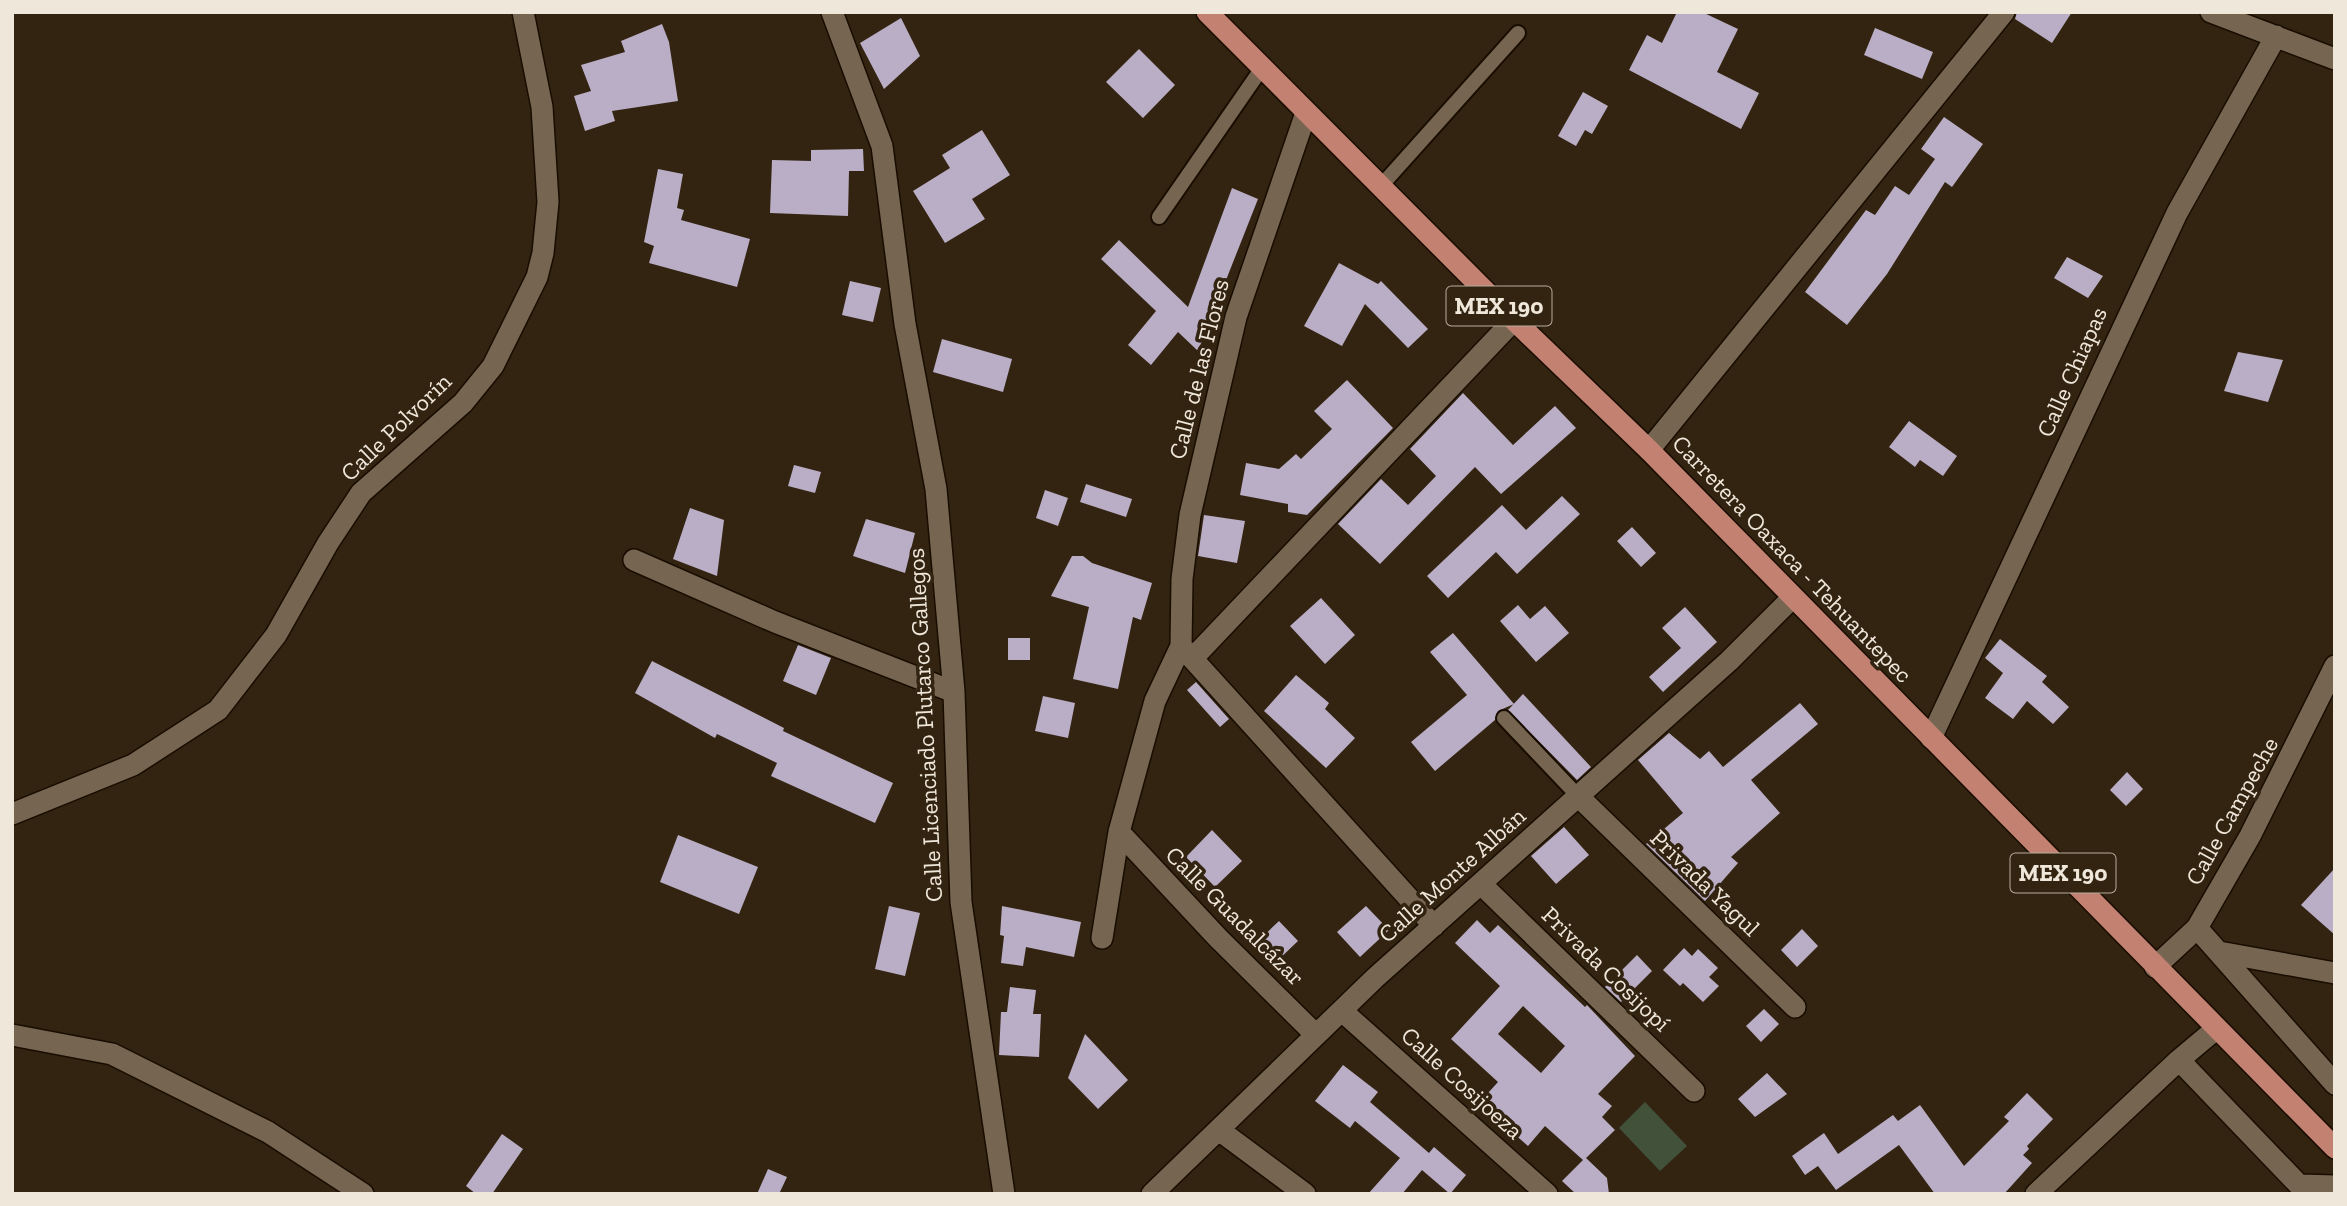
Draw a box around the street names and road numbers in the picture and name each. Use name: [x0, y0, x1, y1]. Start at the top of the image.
street label: Calle de las Flores: [1162, 276, 1235, 462]
road number: MEX 190: [1446, 286, 1552, 326]
street label: Calle Chiapas: [2030, 302, 2113, 441]
street label: Calle Polvorín: [334, 366, 457, 487]
street label: Carretera Oaxaca - Tehuantepec: [1666, 429, 1918, 688]
street label: Calle Licenciado Plutarco Gallegos: [901, 547, 948, 903]
street label: Calle Campeche: [2179, 732, 2284, 890]
street label: Calle Monte Albán: [1372, 801, 1532, 948]
street label: Privada Yagul: [1645, 823, 1766, 942]
street label: Calle Guadalcázar: [1160, 840, 1311, 991]
road number: MEX 190: [2010, 853, 2116, 892]
street label: Privada Cosijopí: [1536, 900, 1677, 1037]
street label: Calle Cosijoeza: [1395, 1020, 1530, 1145]

